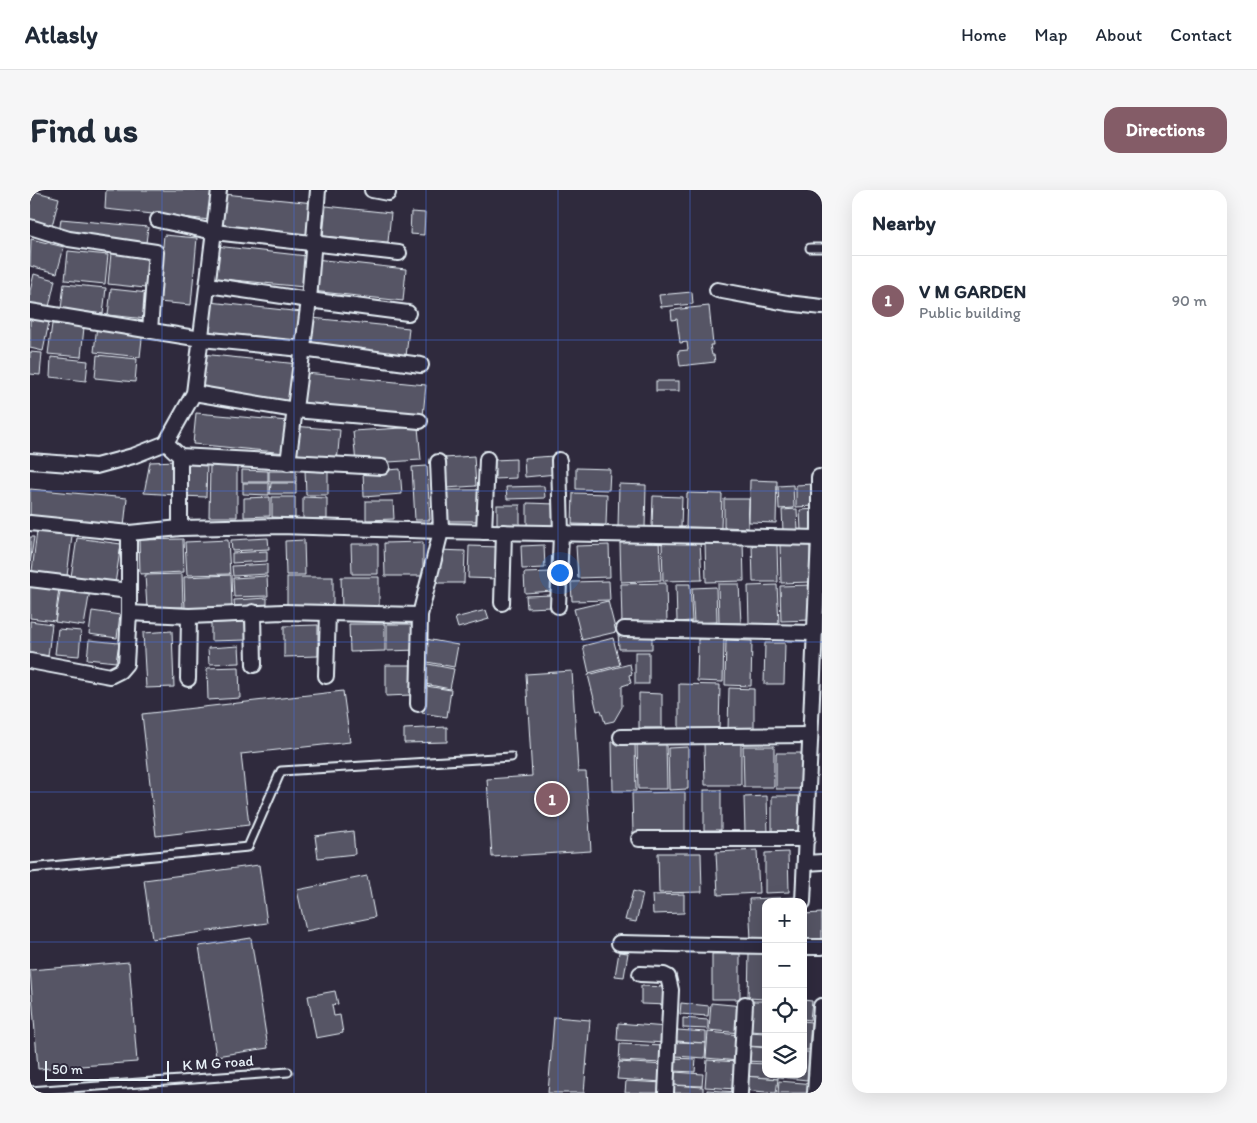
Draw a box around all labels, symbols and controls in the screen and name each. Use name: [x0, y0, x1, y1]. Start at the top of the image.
text: Atlasly: [25, 20, 98, 49]
text: Home: [961, 24, 1007, 46]
text: Map: [1035, 24, 1068, 46]
text: About: [1096, 24, 1142, 46]
text: Contact: [1170, 24, 1232, 46]
button: Directions: [1104, 107, 1227, 153]
text: Find us: [30, 109, 138, 151]
text: Nearby: [872, 210, 936, 235]
text: V M GARDEN: [919, 280, 1026, 303]
text: 1: [884, 291, 892, 310]
text: 90 m: [1172, 291, 1207, 310]
text: Public building: [919, 303, 1021, 322]
your location: [547, 560, 573, 586]
pin: 1: [536, 780, 568, 818]
map controls: [762, 898, 807, 1078]
button: +: [762, 898, 807, 943]
button: −: [762, 943, 807, 988]
button: locate: [762, 988, 807, 1033]
button: layers: [762, 1033, 807, 1078]
street label: K M G road: [182, 1052, 254, 1074]
scale bar: [45, 1058, 169, 1081]
text: 50 m: [52, 1061, 83, 1078]

